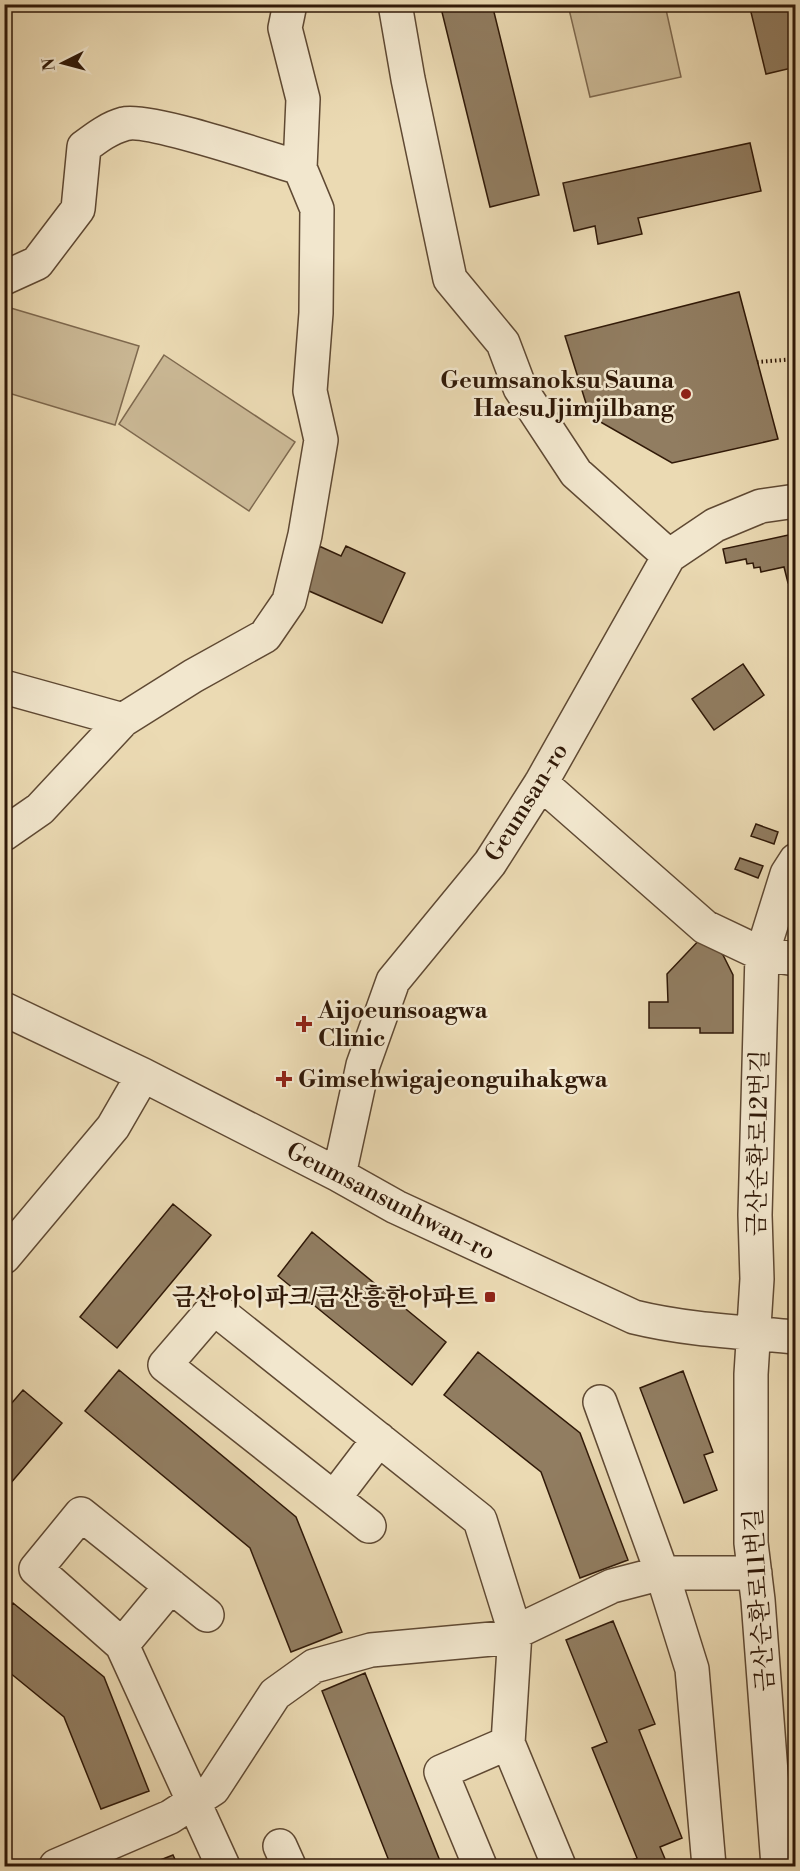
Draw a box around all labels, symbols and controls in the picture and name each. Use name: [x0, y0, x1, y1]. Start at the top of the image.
north arrow: [33, 33, 93, 93]
text: N: [38, 57, 60, 72]
place label: Geumsanoksu Sauna Haesu Jjimjilbang: [440, 366, 675, 424]
marker: Geumsanoksu Sauna Haesu Jjimjilbang: [679, 387, 693, 401]
street label: Geumsan-ro: [478, 738, 575, 868]
place label: Aijoeunsoagwa Clinic: [317, 996, 489, 1054]
marker: Aijoeunsoagwa Clinic: [295, 1015, 313, 1033]
street label: 금산순환로12번길: [742, 1049, 776, 1237]
place label: Gimsehwigajeonguihakgwa: [298, 1065, 609, 1095]
marker: Gimsehwigajeonguihakgwa: [275, 1070, 293, 1088]
street label: Geumsansunhwan-ro: [281, 1136, 500, 1268]
place label: 금산아이파크/금산흥한아파트: [172, 1283, 478, 1313]
marker: 금산아이파크/금산흥한아파트: [483, 1290, 497, 1304]
street label: 금산순환로11번길: [739, 1507, 781, 1693]

